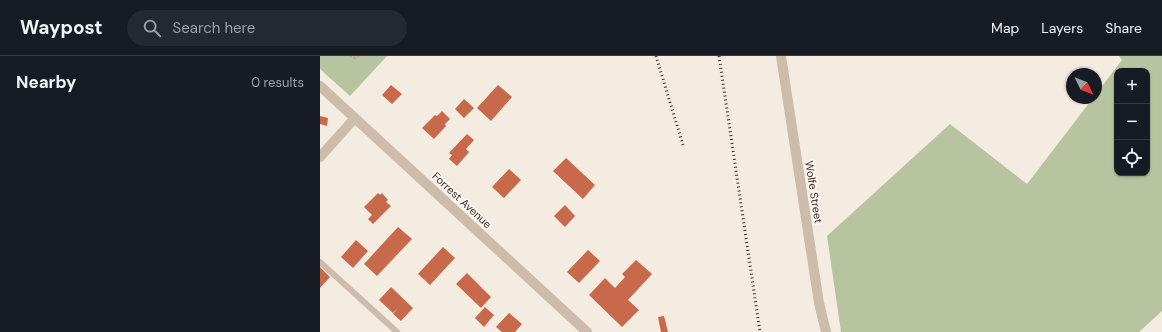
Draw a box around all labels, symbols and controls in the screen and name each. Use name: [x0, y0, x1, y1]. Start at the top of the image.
search box: [127, 10, 407, 46]
text: Waypost: [20, 15, 103, 40]
icon: search: [141, 17, 163, 39]
text: Search here: [173, 18, 255, 38]
text: Map: [991, 19, 1019, 37]
text: Layers: [1041, 19, 1083, 37]
text: Share: [1105, 19, 1142, 37]
north arrow: [1066, 68, 1102, 104]
map controls: [1114, 68, 1150, 176]
button: +: [1114, 68, 1150, 104]
text: Nearby: [16, 71, 76, 93]
text: 0 results: [251, 74, 304, 91]
button: −: [1114, 104, 1150, 140]
button: locate: [1114, 140, 1150, 176]
street label: Wolfe Street: [802, 160, 826, 224]
street label: Forrest Avenue: [429, 169, 495, 231]

